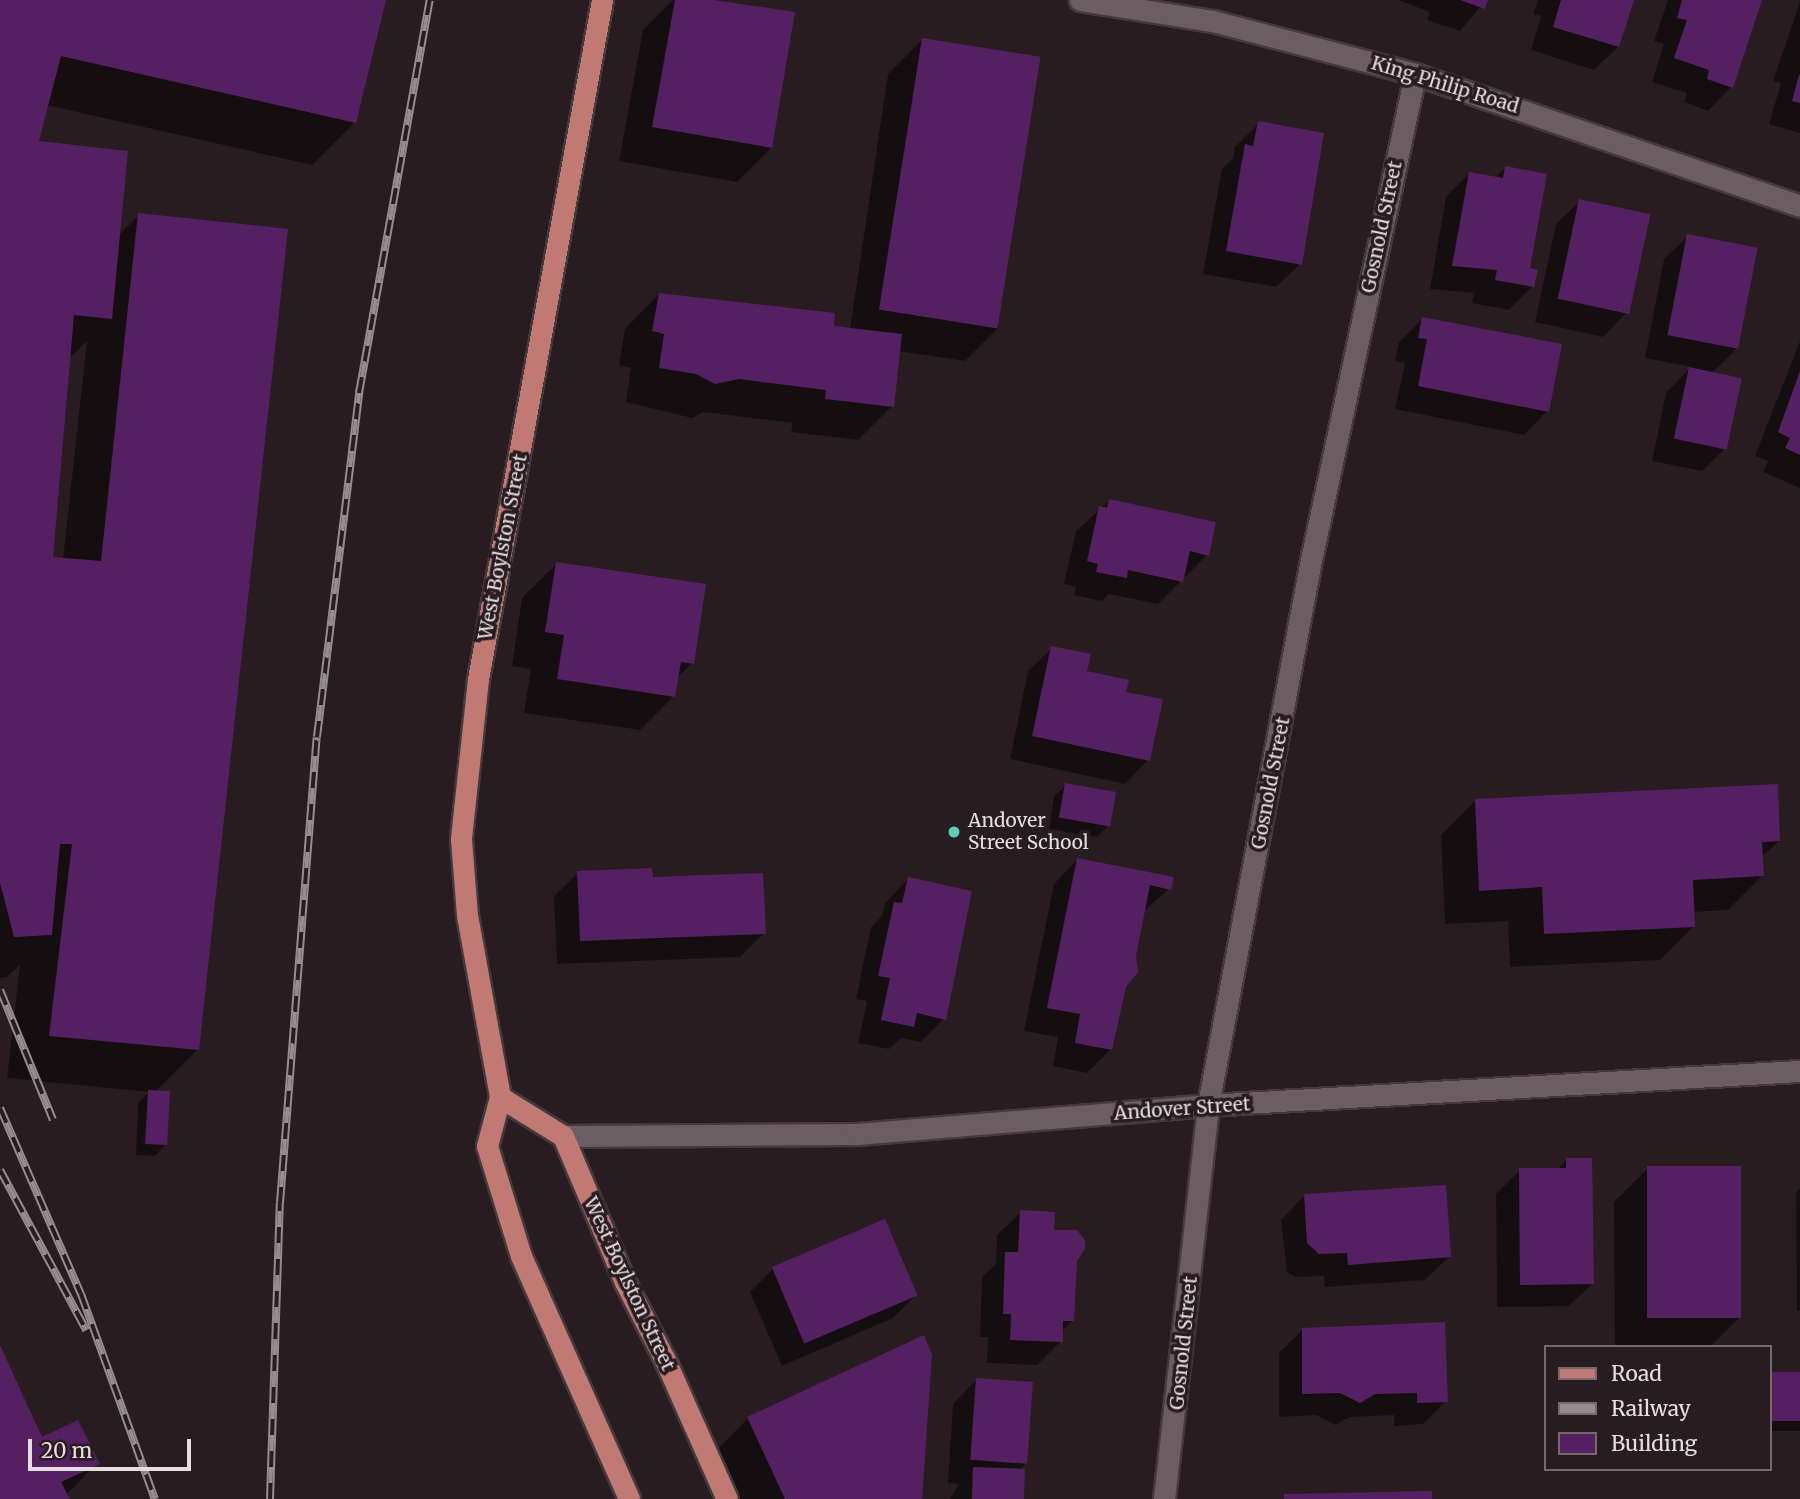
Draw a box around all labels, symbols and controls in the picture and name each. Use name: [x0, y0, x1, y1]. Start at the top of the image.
street label: King Philip Road: [1369, 52, 1521, 118]
street label: Gosnold Street: [1357, 159, 1407, 295]
street label: West Boylston Street: [474, 452, 532, 642]
street label: Gosnold Street: [1247, 715, 1295, 851]
place label: Andover Street School: [968, 810, 1089, 854]
marker: Andover Street School: [946, 824, 962, 840]
street label: Andover Street: [1113, 1093, 1251, 1125]
street label: West Boylston Street: [579, 1194, 679, 1374]
street label: Gosnold Street: [1166, 1275, 1202, 1411]
legend: [1545, 1345, 1772, 1471]
text: Road: [1611, 1360, 1662, 1387]
text: Railway: [1611, 1395, 1691, 1422]
scale bar: [32, 1426, 194, 1470]
text: Building: [1611, 1430, 1697, 1457]
text: 20 m: [41, 1437, 92, 1464]

